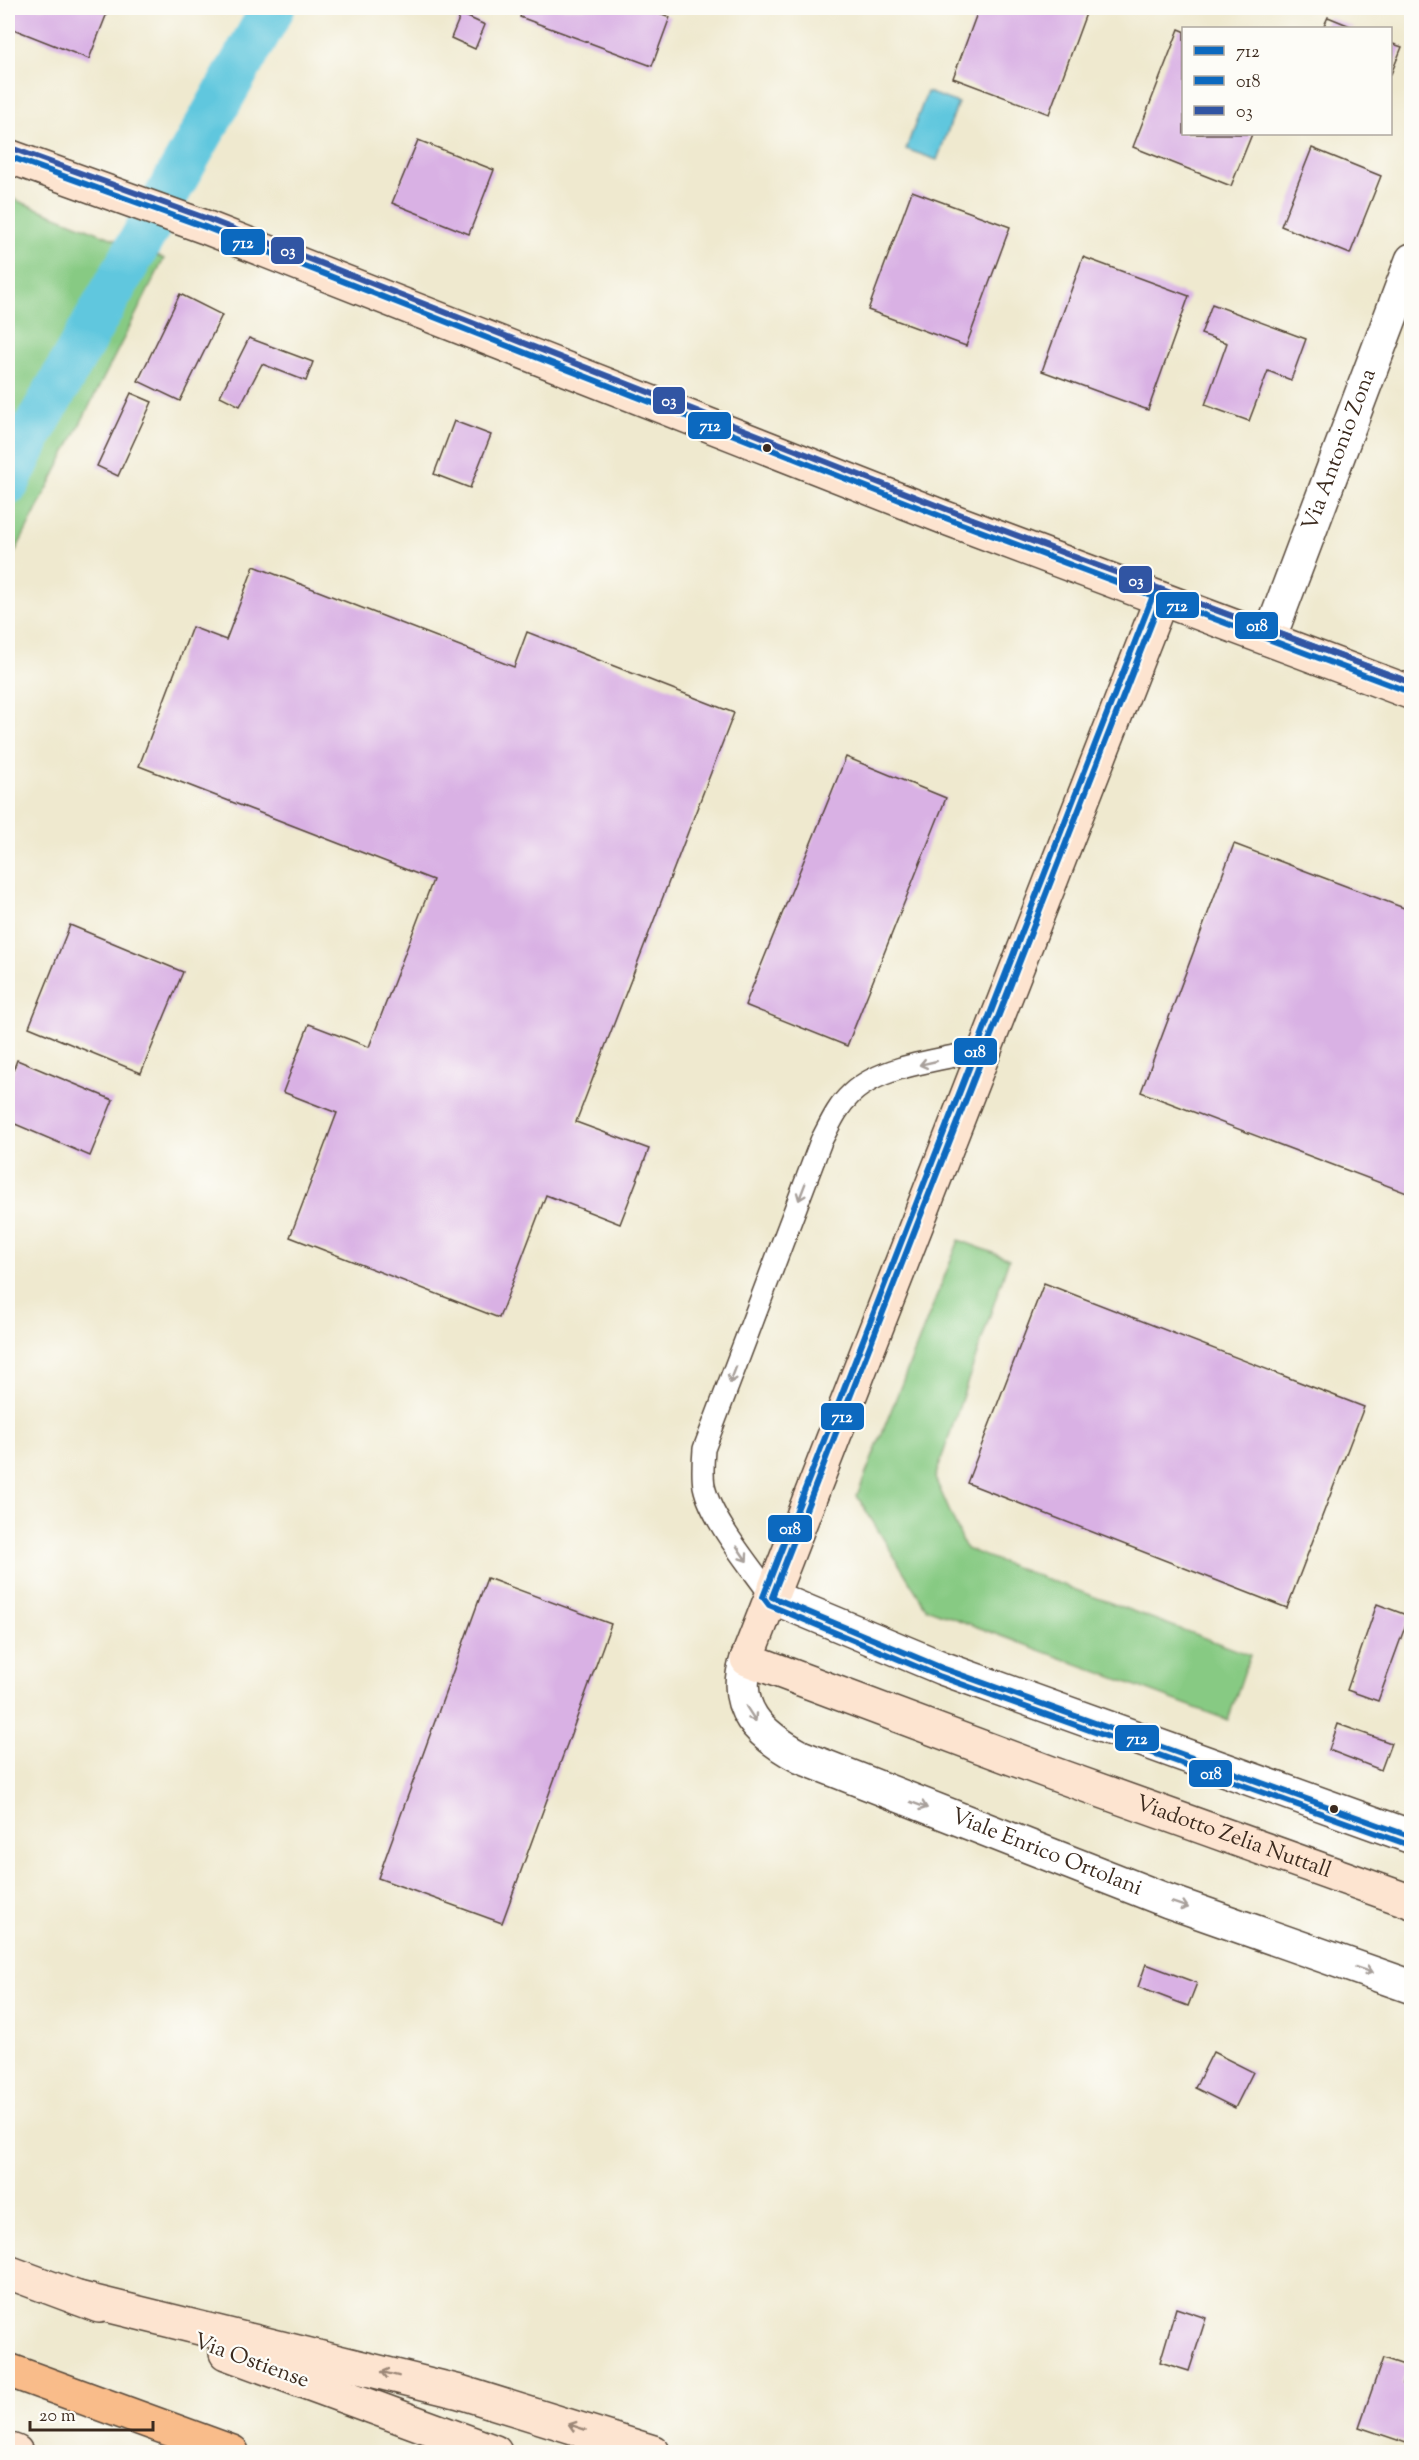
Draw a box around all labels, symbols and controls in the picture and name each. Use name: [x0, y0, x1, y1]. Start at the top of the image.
legend: [1182, 27, 1392, 135]
text: 712: [1236, 40, 1260, 66]
text: 018: [1236, 70, 1260, 96]
text: 03: [1236, 100, 1253, 126]
line badge: 712: [220, 228, 266, 256]
text: 712: [233, 233, 254, 256]
line badge: 03: [270, 236, 305, 265]
text: 03: [281, 241, 296, 264]
street label: Via Antonio Zona: [1295, 364, 1386, 536]
line badge: 03: [652, 386, 686, 415]
text: 03: [662, 391, 677, 414]
line badge: 712: [687, 411, 732, 440]
text: 712: [700, 416, 721, 439]
unlabelled marker: [761, 442, 773, 454]
line badge: 03: [1118, 565, 1153, 594]
text: 03: [1129, 571, 1144, 594]
line badge: 712: [1155, 591, 1200, 619]
text: 712: [1167, 596, 1188, 619]
line badge: 018: [1234, 611, 1279, 640]
text: 018: [1246, 616, 1268, 639]
line badge: 018: [953, 1037, 998, 1066]
text: 018: [964, 1042, 986, 1065]
one-way arrow: [919, 1058, 938, 1069]
one-way arrow: [795, 1182, 806, 1201]
one-way arrow: [726, 1365, 737, 1383]
line badge: 712: [820, 1402, 865, 1431]
text: 712: [832, 1407, 853, 1430]
line badge: 018: [767, 1514, 813, 1543]
text: 018: [779, 1519, 801, 1542]
one-way arrow: [736, 1545, 748, 1561]
one-way arrow: [745, 1705, 757, 1722]
line badge: 712: [1114, 1724, 1160, 1752]
text: 712: [1127, 1729, 1148, 1752]
line badge: 018: [1188, 1759, 1233, 1788]
text: 018: [1200, 1764, 1222, 1787]
street label: Viadotto Zelia Nuttall: [1131, 1788, 1335, 1888]
one-way arrow: [910, 1800, 928, 1811]
street label: Viale Enrico Ortolani: [946, 1801, 1147, 1905]
unlabelled marker: [1328, 1803, 1340, 1815]
one-way arrow: [1170, 1900, 1189, 1911]
one-way arrow: [1354, 1965, 1373, 1976]
street label: Via Ostiense: [189, 2326, 313, 2398]
one-way arrow: [380, 2368, 399, 2380]
scale bar: [30, 2394, 153, 2432]
text: 20 m: [39, 2404, 76, 2430]
one-way arrow: [568, 2421, 587, 2432]

